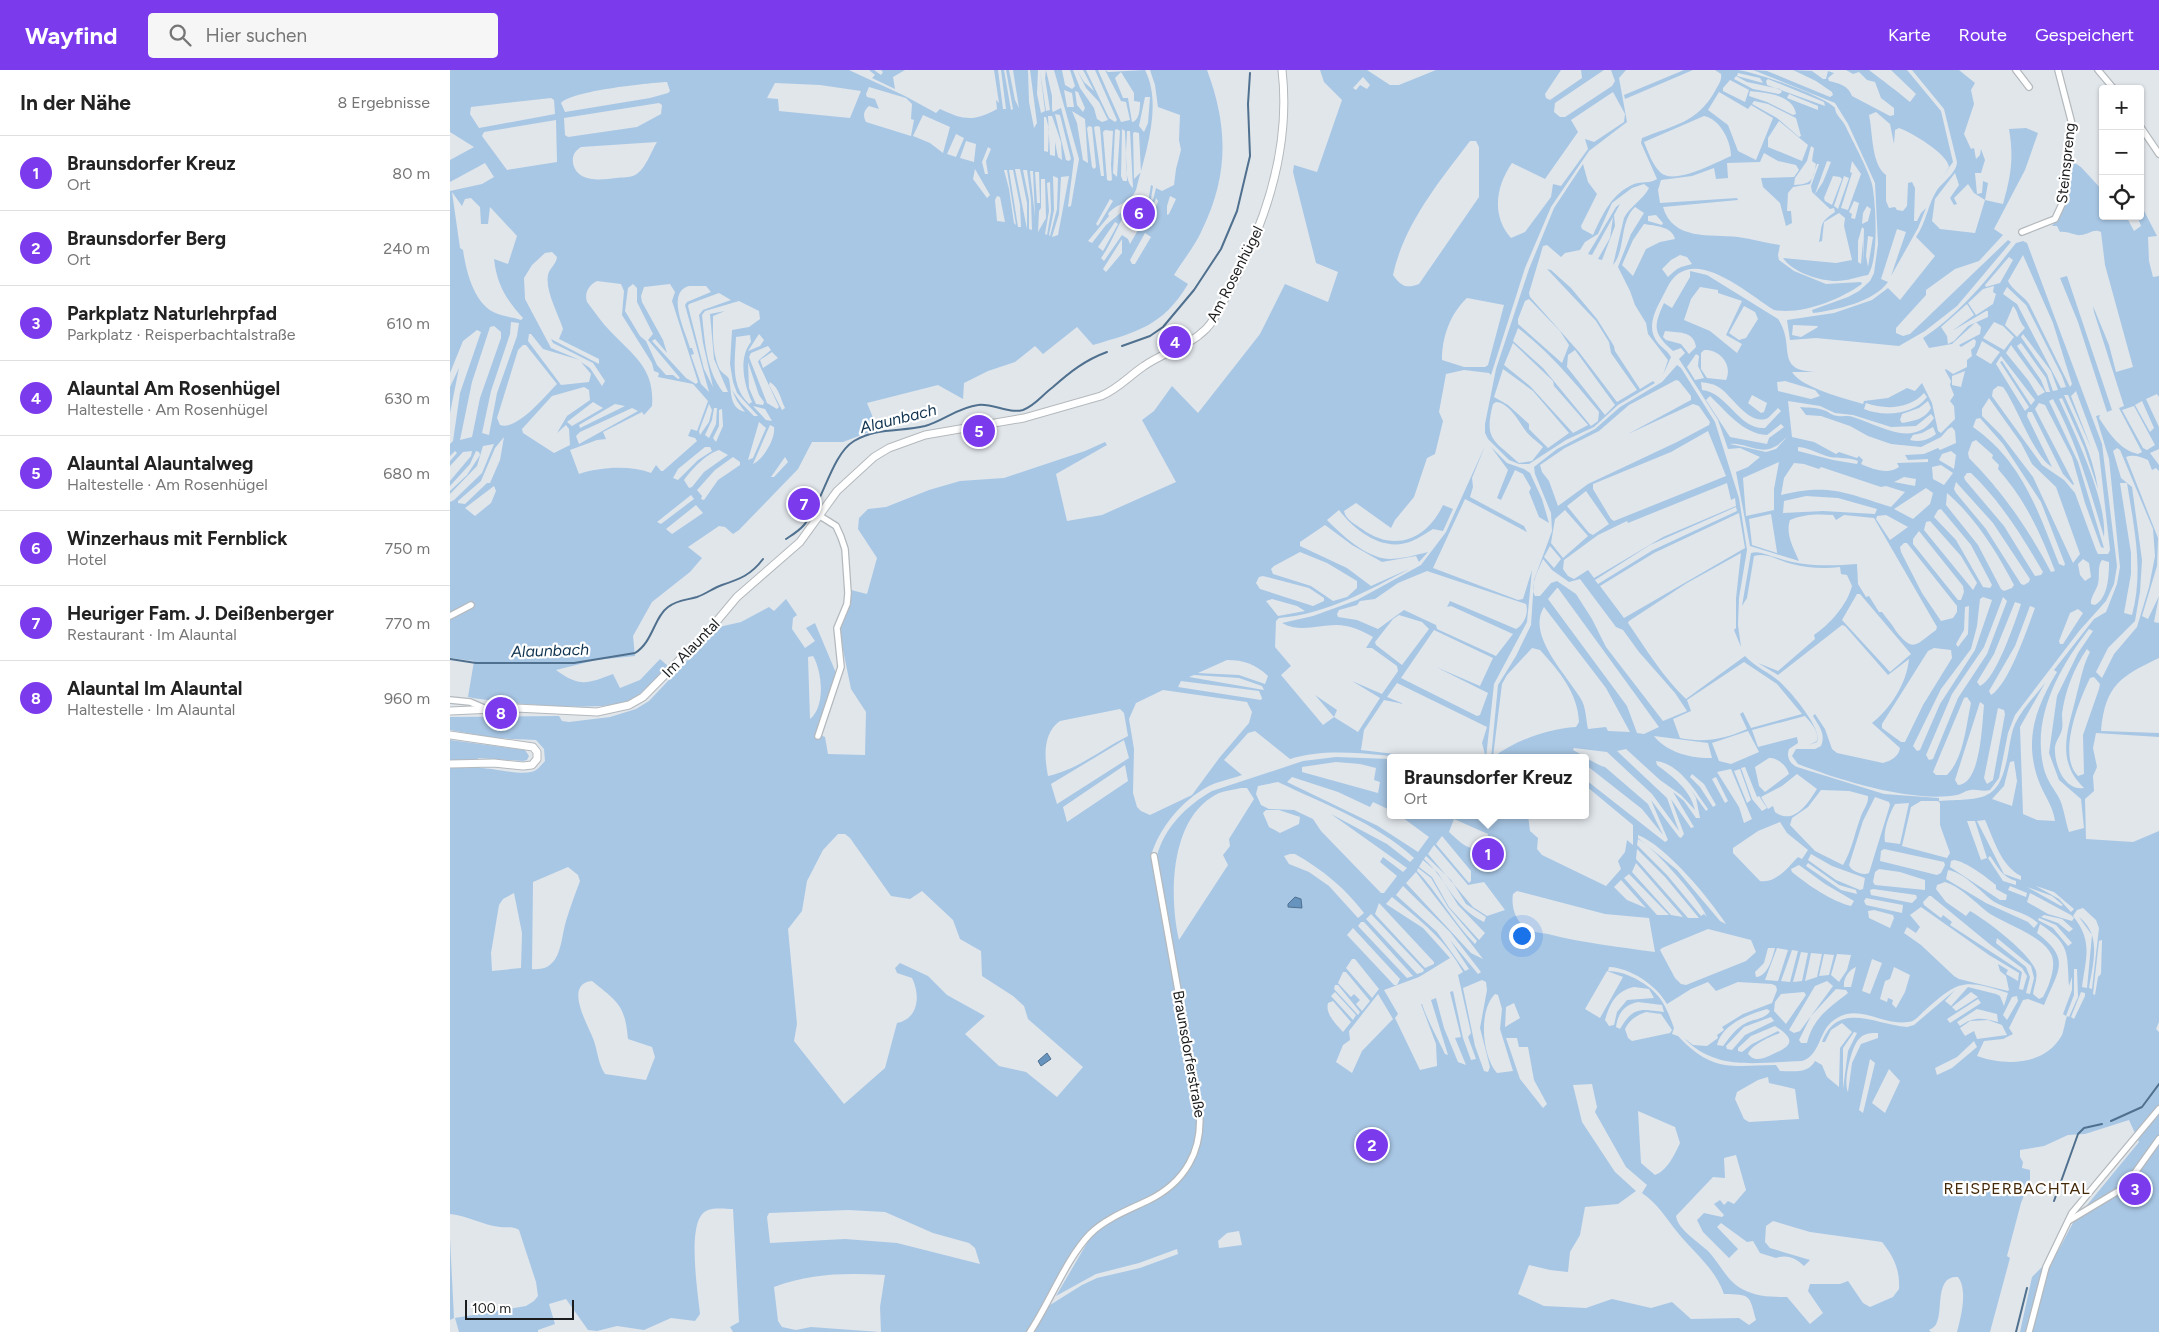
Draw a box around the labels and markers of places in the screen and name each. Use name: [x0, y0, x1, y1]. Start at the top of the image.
pin: 6: [1123, 194, 1155, 232]
pin: 4: [1159, 323, 1191, 361]
pin: 5: [963, 412, 995, 450]
pin: 7: [788, 485, 820, 523]
pin: 8: [485, 694, 517, 732]
pin: 1: [1472, 835, 1504, 873]
pin: 2: [1356, 1126, 1388, 1164]
pin: 3: [2119, 1170, 2151, 1208]

